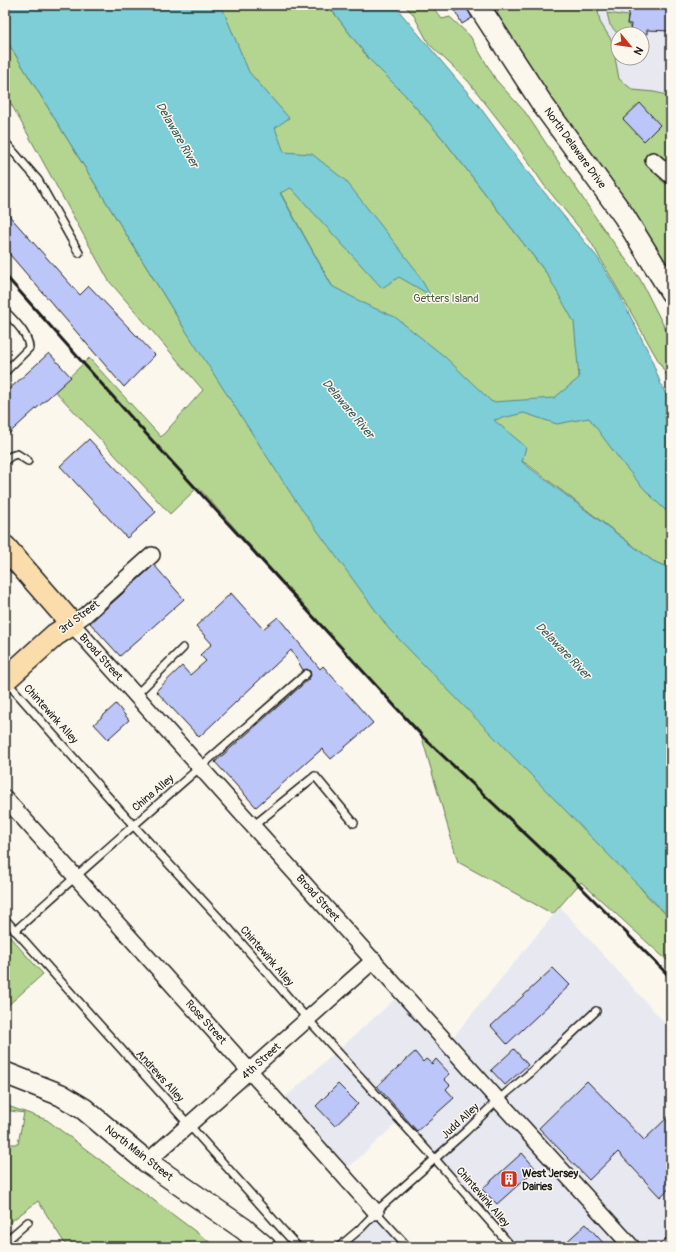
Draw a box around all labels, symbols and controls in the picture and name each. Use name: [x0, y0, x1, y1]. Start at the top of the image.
north arrow: [610, 26, 650, 66]
text: N: [631, 44, 646, 58]
water label: Delaware River: [152, 100, 203, 172]
street label: North Delaware Drive: [541, 105, 609, 191]
park label: Getters Island: [413, 292, 479, 305]
water label: Delaware River: [319, 376, 378, 443]
street label: 3rd Street: [56, 597, 102, 636]
water label: Delaware River: [532, 619, 595, 684]
street label: Broad Street: [77, 631, 126, 684]
street label: Chintewink Alley: [21, 682, 81, 746]
street label: China Alley: [130, 772, 177, 814]
street label: Broad Street: [294, 872, 343, 925]
street label: Chintewink Alley: [238, 923, 297, 989]
street label: Rose Street: [183, 997, 230, 1047]
street label: 4th Street: [239, 1040, 284, 1082]
street label: Andrews Alley: [133, 1047, 187, 1105]
street label: Judd Alley: [439, 1100, 482, 1142]
street label: North Main Street: [102, 1122, 176, 1184]
street label: Chintewink Alley: [454, 1164, 513, 1230]
place label: West Jersey Dairies: [522, 1167, 579, 1193]
building icon: West Jersey Dairies: [499, 1169, 519, 1189]

